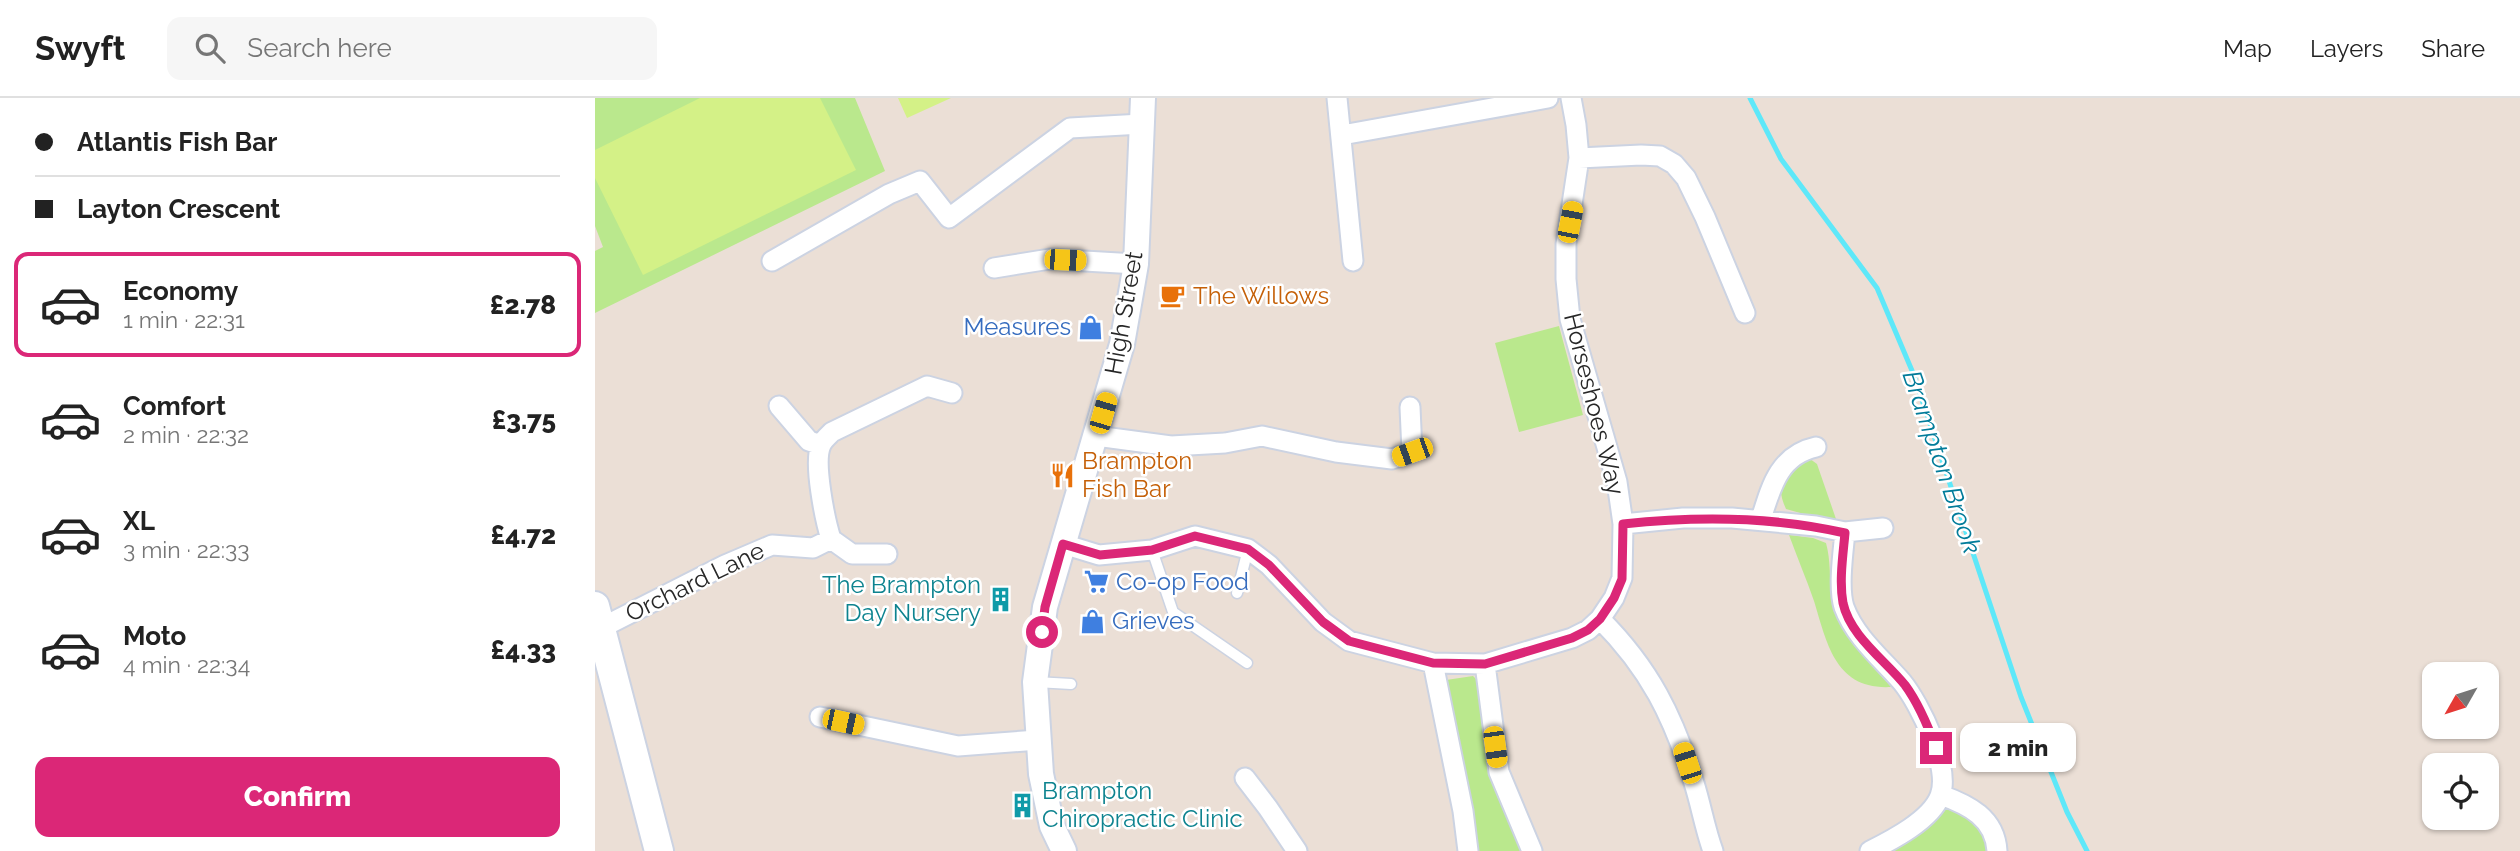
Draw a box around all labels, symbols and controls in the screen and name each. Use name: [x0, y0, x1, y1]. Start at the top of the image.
search box: [167, 17, 657, 80]
text: Swyft: [35, 29, 125, 68]
icon: search: [191, 29, 229, 67]
text: Search here: [247, 33, 392, 63]
text: Map: [2223, 34, 2272, 63]
text: Layers: [2310, 34, 2383, 63]
text: Share: [2421, 34, 2485, 63]
text: Atlantis Fish Bar: [77, 127, 277, 157]
text: Layton Crescent: [77, 194, 280, 224]
car: [1556, 199, 1585, 245]
car: [1044, 249, 1087, 271]
street label: High Street: [1098, 249, 1149, 377]
icon: car: [39, 273, 102, 336]
text: Economy: [123, 276, 238, 306]
place label: The Willows: [1193, 281, 1329, 310]
cafe icon: The Willows: [1159, 282, 1187, 310]
text: £2.78: [490, 290, 556, 320]
text: 1 min · 22:31: [123, 306, 245, 333]
street label: Horseshoes Way: [1558, 310, 1631, 498]
place label: Measures: [963, 312, 1071, 341]
shop icon: Measures: [1077, 313, 1105, 341]
water label: Brampton Brook: [1897, 366, 1987, 558]
icon: car: [39, 388, 102, 451]
car: [1088, 390, 1119, 436]
text: Comfort: [123, 391, 226, 421]
text: £3.75: [492, 405, 556, 435]
text: 2 min · 22:32: [123, 421, 249, 448]
car: [1389, 435, 1436, 469]
place label: Brampton Fish Bar: [1082, 446, 1192, 503]
restaurant icon: Brampton Fish Bar: [1048, 461, 1076, 489]
icon: car: [39, 503, 102, 566]
text: XL: [123, 506, 155, 536]
text: £4.72: [491, 520, 556, 550]
text: 3 min · 22:33: [123, 536, 250, 563]
street label: Orchard Lane: [621, 536, 769, 628]
place label: Co-op Food: [1116, 567, 1249, 596]
supermarket icon: Co-op Food: [1082, 568, 1110, 596]
place label: The Brampton Day Nursery: [822, 570, 981, 627]
building icon: The Brampton Day Nursery: [987, 585, 1015, 613]
place label: Grieves: [1112, 606, 1195, 635]
shop icon: Grieves: [1078, 607, 1106, 635]
route start: [1026, 616, 1058, 648]
icon: car: [39, 618, 102, 681]
text: Moto: [123, 621, 186, 651]
text: £4.33: [491, 635, 556, 665]
text: 4 min · 22:34: [123, 651, 250, 678]
north arrow: [2422, 662, 2499, 738]
map controls: [2422, 662, 2499, 830]
car: [821, 707, 866, 737]
callout: 2 min: [1961, 724, 2076, 772]
car: [1482, 725, 1509, 769]
route end: [1920, 732, 1952, 764]
text: 2 min: [1988, 734, 2048, 761]
car: [1671, 740, 1704, 786]
button: locate: [2422, 753, 2499, 830]
button: Confirm: [35, 757, 560, 837]
place label: Brampton Chiropractic Clinic: [1042, 776, 1243, 833]
building icon: Brampton Chiropractic Clinic: [1008, 791, 1036, 819]

